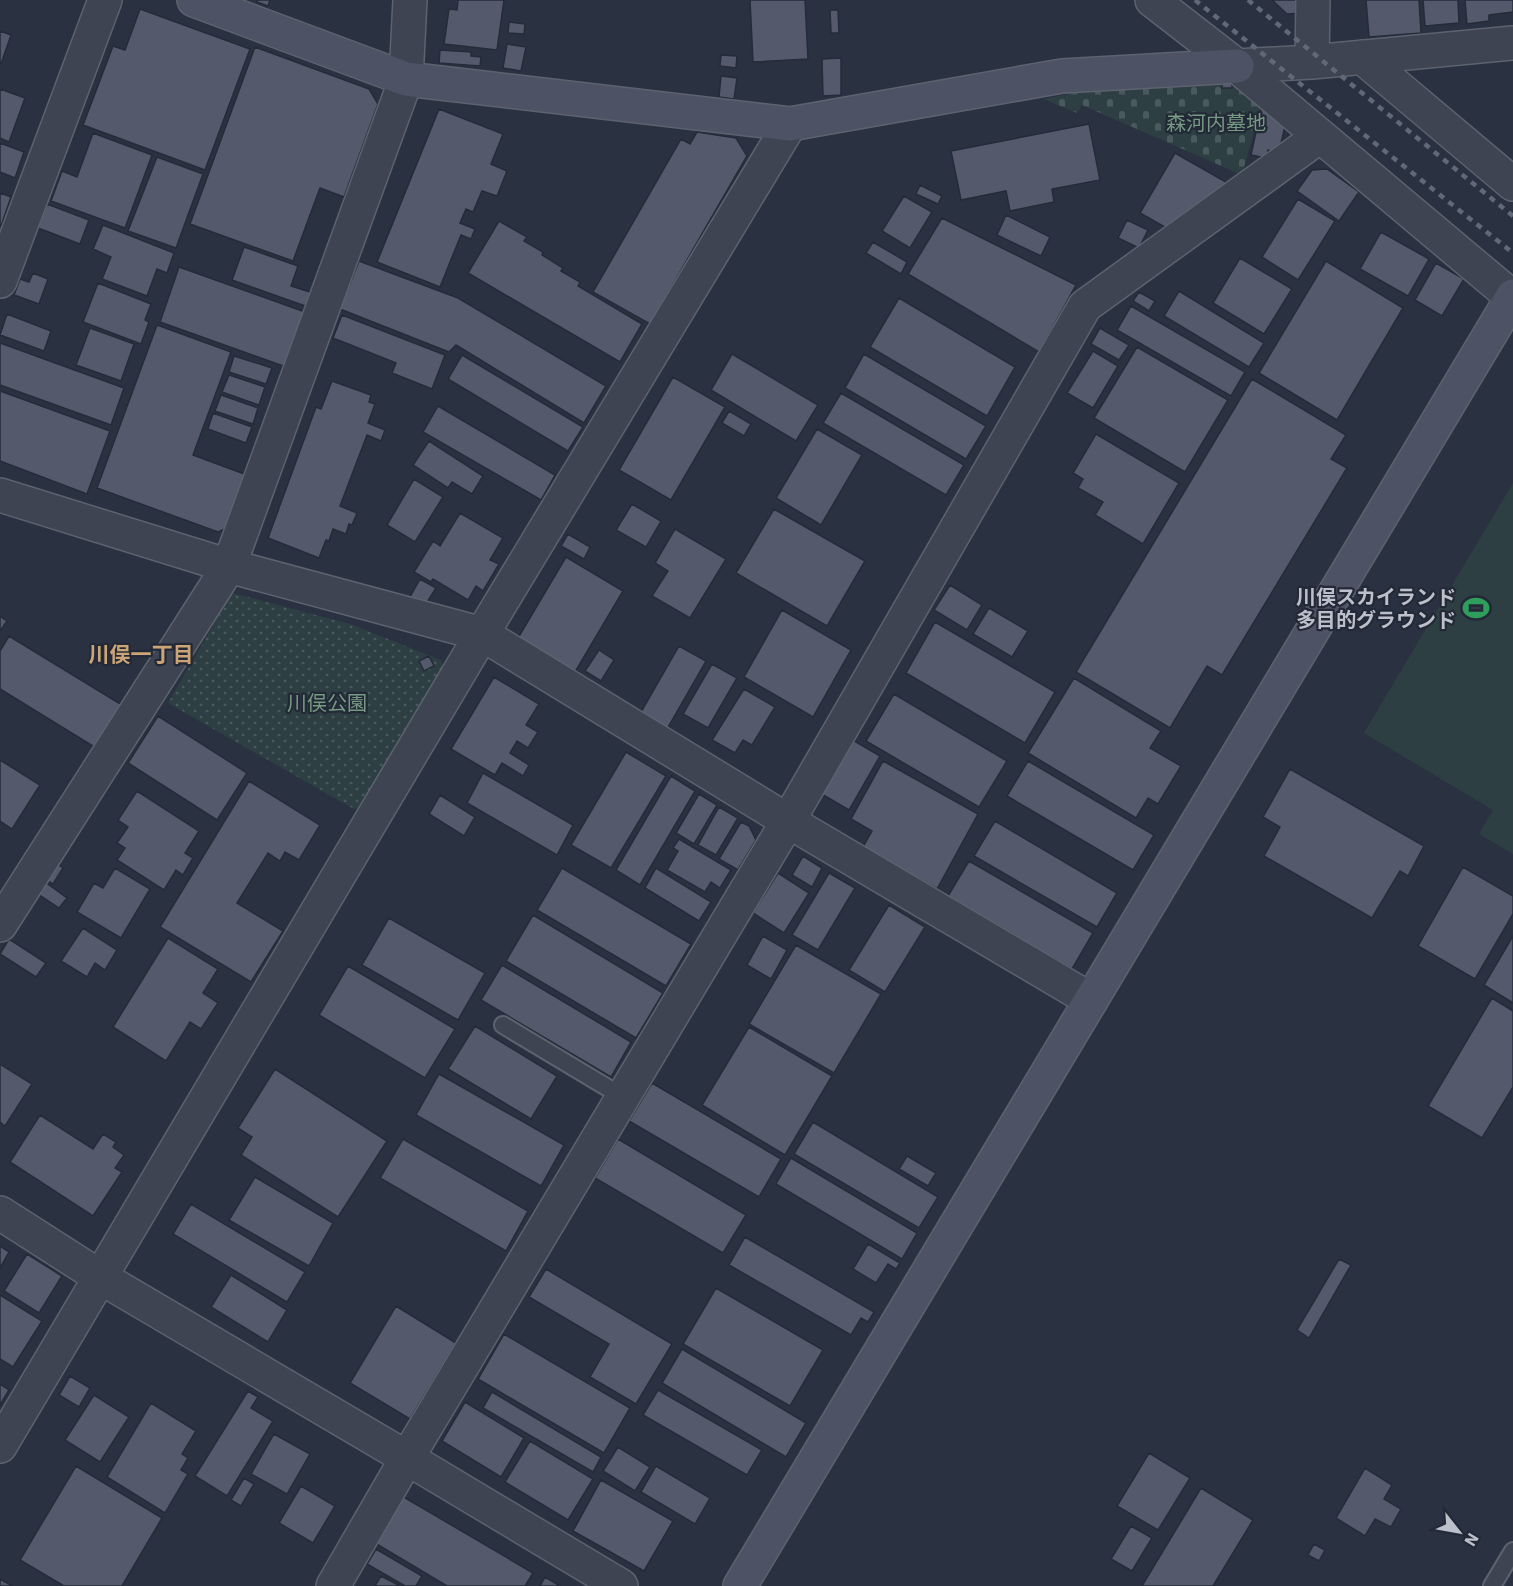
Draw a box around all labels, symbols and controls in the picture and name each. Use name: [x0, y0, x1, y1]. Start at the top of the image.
park label: 森河内墓地: [1166, 109, 1266, 136]
place label: 川俣スカイランド 多目的グラウンド: [1296, 583, 1456, 633]
sports icon: 川俣スカイランド 多目的グラウンド: [1461, 593, 1491, 623]
district label: 川俣一丁目: [89, 640, 194, 668]
park label: 川俣公園: [287, 689, 367, 716]
north arrow: [1429, 1502, 1489, 1562]
text: N: [1460, 1530, 1483, 1550]

